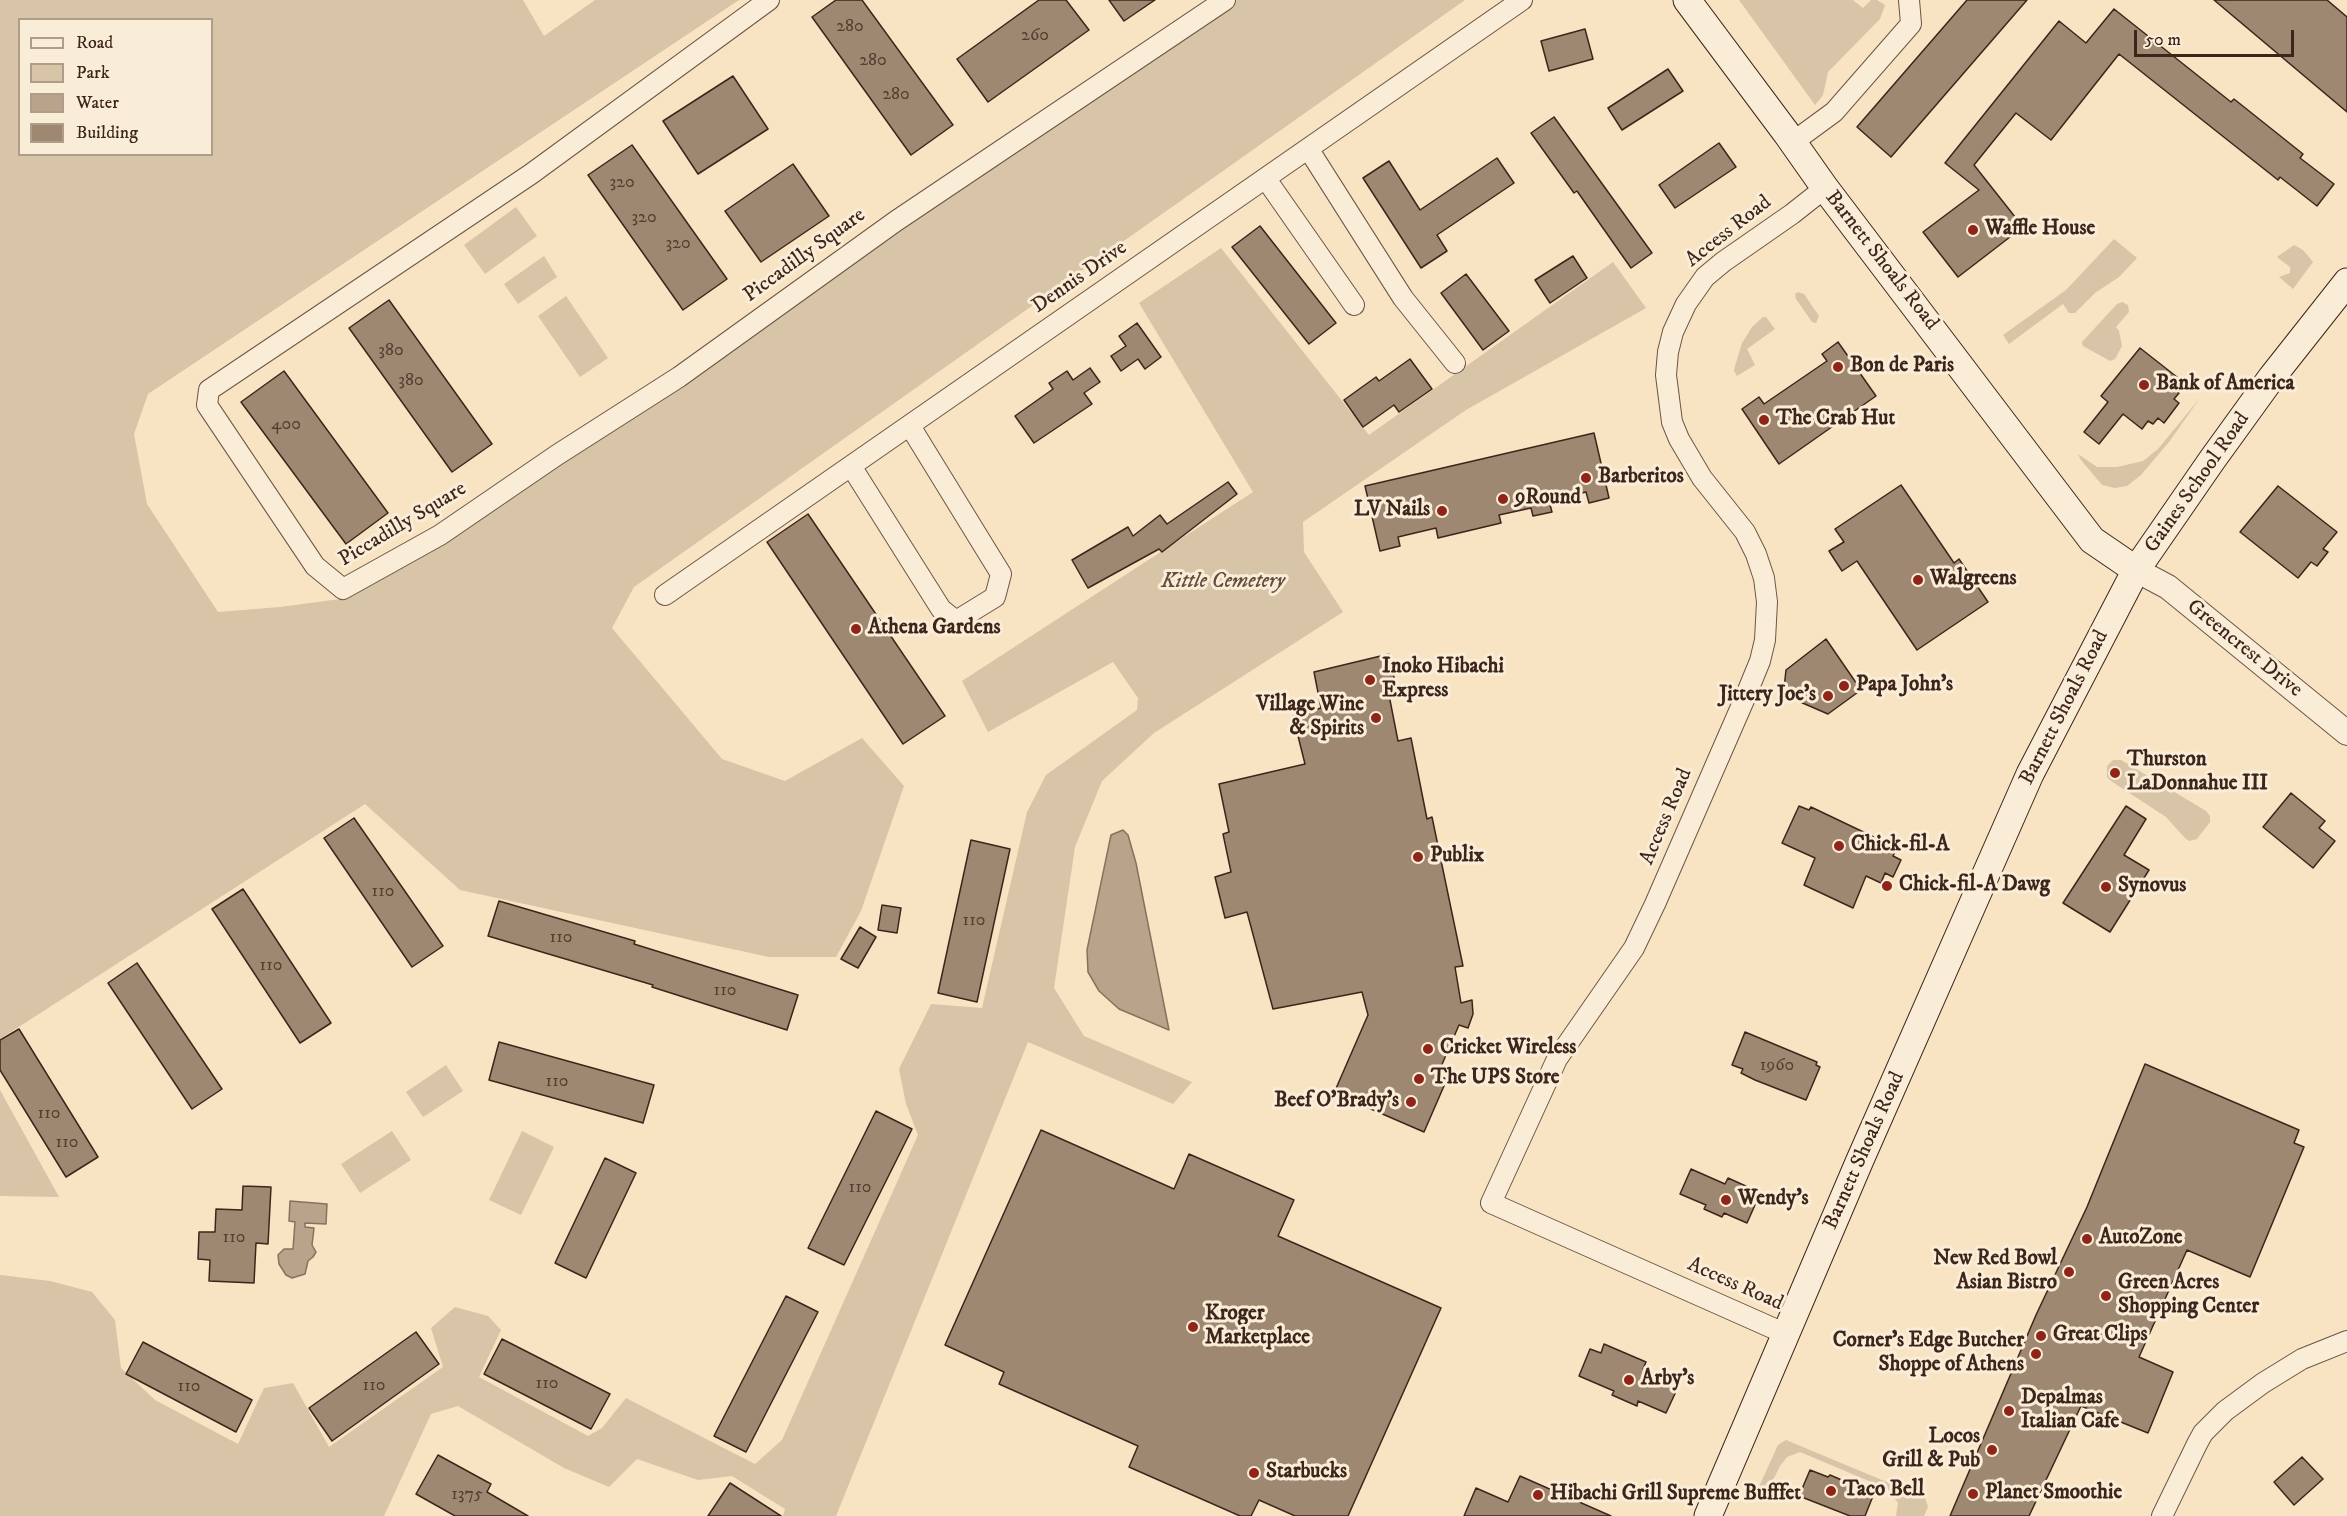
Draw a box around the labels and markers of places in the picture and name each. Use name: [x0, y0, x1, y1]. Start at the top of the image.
place label: Waffle House: [1985, 217, 2095, 243]
marker: Waffle House: [1966, 223, 1980, 237]
place label: Bon de Paris: [1850, 354, 1954, 380]
marker: Bon de Paris: [1831, 360, 1845, 374]
place label: Bank of America: [2156, 372, 2294, 398]
marker: Bank of America: [2137, 378, 2151, 392]
place label: The Crab Hut: [1776, 407, 1895, 433]
marker: The Crab Hut: [1757, 413, 1771, 427]
place label: Barberitos: [1598, 465, 1684, 491]
marker: Barberitos: [1579, 471, 1593, 485]
place label: 9Round: [1515, 486, 1581, 512]
marker: 9Round: [1496, 492, 1510, 506]
place label: LV Nails: [1354, 498, 1430, 524]
marker: LV Nails: [1435, 504, 1449, 518]
place label: Walgreens: [1930, 567, 2017, 593]
marker: Walgreens: [1911, 573, 1925, 587]
place label: Athena Gardens: [868, 616, 1001, 642]
marker: Athena Gardens: [849, 622, 863, 636]
place label: Inoko Hibachi Express: [1382, 655, 1504, 705]
marker: Inoko Hibachi Express: [1363, 673, 1377, 687]
place label: Papa John's: [1856, 673, 1953, 699]
marker: Papa John's: [1837, 679, 1851, 693]
place label: Jittery Joe's: [1719, 683, 1816, 709]
marker: Jittery Joe's: [1821, 689, 1835, 703]
place label: Village Wine & Spirits: [1256, 693, 1364, 743]
marker: Village Wine & Spirits: [1369, 711, 1383, 725]
place label: Thurston LaDonnahue III: [2127, 748, 2268, 798]
marker: Thurston LaDonnahue III: [2108, 766, 2122, 780]
place label: Chick-fil-A: [1851, 833, 1949, 859]
marker: Chick-fil-A: [1832, 839, 1846, 853]
place label: Publix: [1430, 844, 1484, 870]
marker: Publix: [1411, 850, 1425, 864]
place label: Chick-fil-A Dawg: [1899, 873, 2050, 899]
place label: Synovus: [2118, 874, 2186, 900]
marker: Chick-fil-A Dawg: [1880, 879, 1894, 893]
marker: Synovus: [2099, 880, 2113, 894]
place label: Cricket Wireless: [1440, 1036, 1576, 1062]
marker: Cricket Wireless: [1421, 1042, 1435, 1056]
place label: The UPS Store: [1431, 1066, 1559, 1092]
marker: The UPS Store: [1412, 1072, 1426, 1086]
place label: Beef O'Brady's: [1274, 1089, 1399, 1115]
marker: Beef O'Brady's: [1404, 1095, 1418, 1109]
place label: Wendy's: [1738, 1187, 1809, 1213]
marker: Wendy's: [1719, 1193, 1733, 1207]
place label: AutoZone: [2099, 1226, 2183, 1252]
marker: AutoZone: [2080, 1232, 2094, 1246]
place label: New Red Bowl Asian Bistro: [1933, 1247, 2057, 1297]
marker: New Red Bowl Asian Bistro: [2062, 1265, 2076, 1279]
place label: Green Acres Shopping Center: [2118, 1271, 2259, 1321]
marker: Green Acres Shopping Center: [2099, 1289, 2113, 1303]
place label: Kroger Marketplace: [1205, 1302, 1310, 1352]
marker: Kroger Marketplace: [1186, 1320, 1200, 1334]
place label: Great Clips: [2053, 1323, 2148, 1349]
place label: Corner's Edge Butcher Shoppe of Athens: [1833, 1329, 2024, 1379]
marker: Great Clips: [2034, 1329, 2048, 1343]
marker: Corner's Edge Butcher Shoppe of Athens: [2029, 1347, 2043, 1361]
place label: Arby's: [1641, 1367, 1694, 1393]
marker: Arby's: [1622, 1373, 1636, 1387]
place label: Depalmas Italian Cafe: [2021, 1386, 2119, 1436]
marker: Depalmas Italian Cafe: [2002, 1404, 2016, 1418]
place label: Locos Grill & Pub: [1882, 1425, 1980, 1475]
marker: Locos Grill & Pub: [1985, 1443, 1999, 1457]
place label: Starbucks: [1266, 1460, 1347, 1486]
marker: Starbucks: [1247, 1466, 1261, 1480]
place label: Taco Bell: [1843, 1478, 1924, 1504]
place label: Planet Smoothie: [1985, 1481, 2122, 1507]
place label: Hibachi Grill Supreme Bufffet: [1550, 1482, 1801, 1508]
marker: Taco Bell: [1824, 1484, 1838, 1498]
marker: Planet Smoothie: [1966, 1487, 1980, 1501]
marker: Hibachi Grill Supreme Bufffet: [1531, 1488, 1545, 1502]

